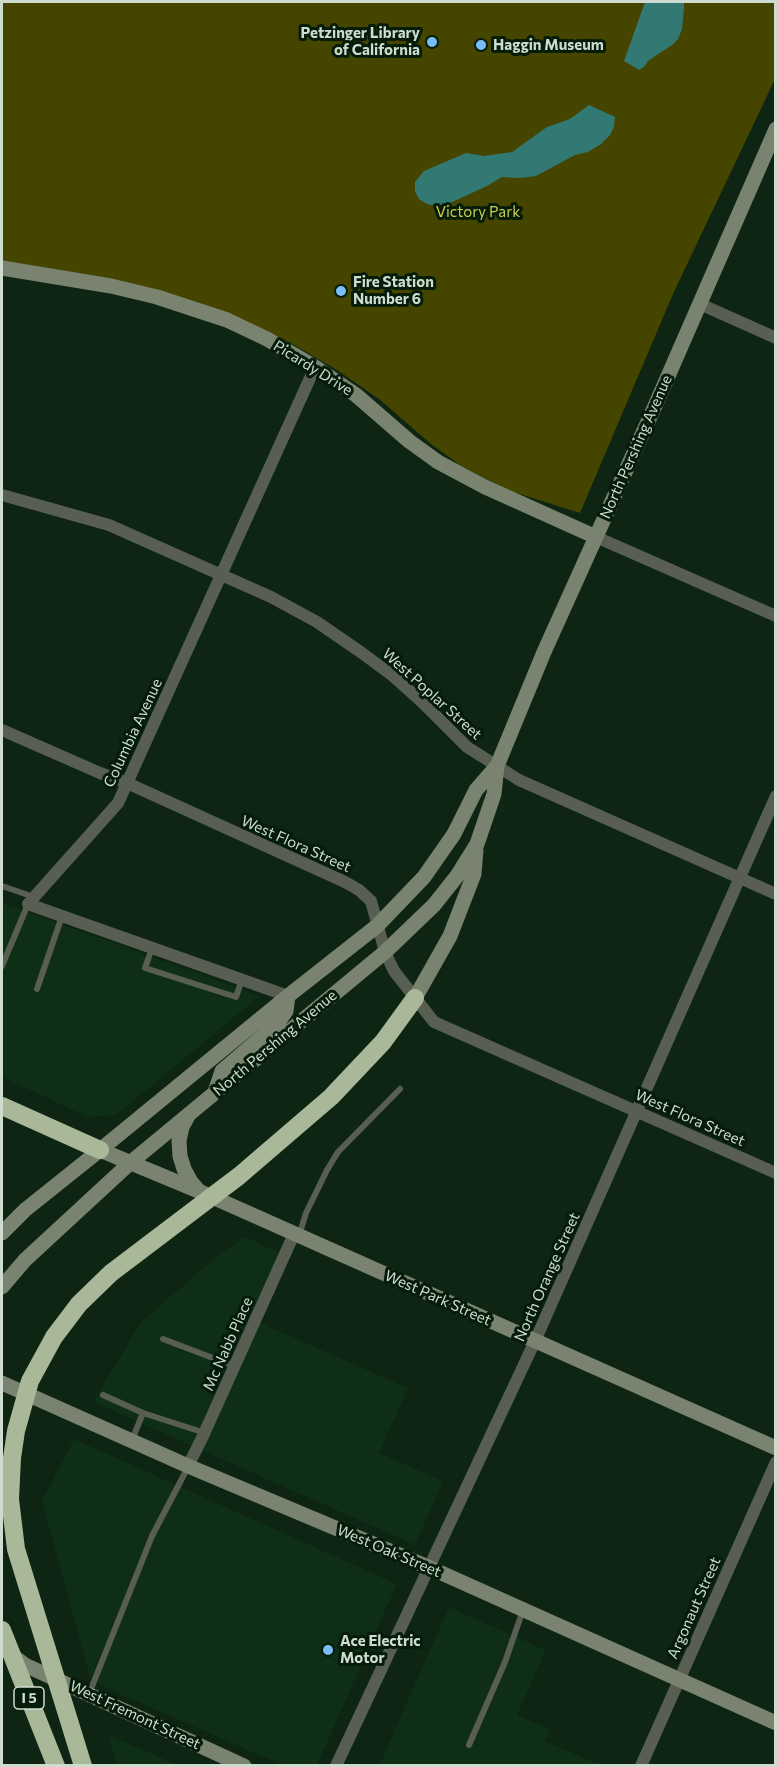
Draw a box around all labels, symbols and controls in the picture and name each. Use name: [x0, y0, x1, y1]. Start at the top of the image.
place label: Petzinger Library of California: [301, 24, 420, 59]
marker: Petzinger Library of California: [425, 35, 439, 49]
place label: Haggin Museum: [493, 36, 604, 54]
marker: Haggin Museum: [474, 38, 488, 52]
park label: Victory Park: [436, 203, 520, 221]
place label: Fire Station Number 6: [353, 273, 434, 308]
marker: Fire Station Number 6: [334, 284, 348, 298]
street label: Picardy Drive: [270, 337, 356, 399]
street label: North Pershing Avenue: [596, 372, 676, 522]
street label: West Poplar Street: [378, 645, 486, 743]
street label: Columbia Avenue: [100, 676, 166, 790]
street label: West Flora Street: [238, 812, 354, 876]
street label: North Pershing Avenue: [210, 986, 340, 1100]
street label: West Flora Street: [632, 1086, 748, 1150]
street label: North Orange Street: [510, 1210, 584, 1344]
street label: West Park Street: [382, 1266, 494, 1330]
street label: Mc Nabb Place: [199, 1294, 257, 1394]
street label: West Oak Street: [334, 1521, 444, 1581]
street label: Argonaut Street: [664, 1554, 724, 1662]
place label: Ace Electric Motor: [340, 1632, 421, 1667]
marker: Ace Electric Motor: [321, 1643, 335, 1657]
street label: West Fremont Street: [67, 1677, 203, 1753]
road number: I 5: [14, 1687, 44, 1709]

